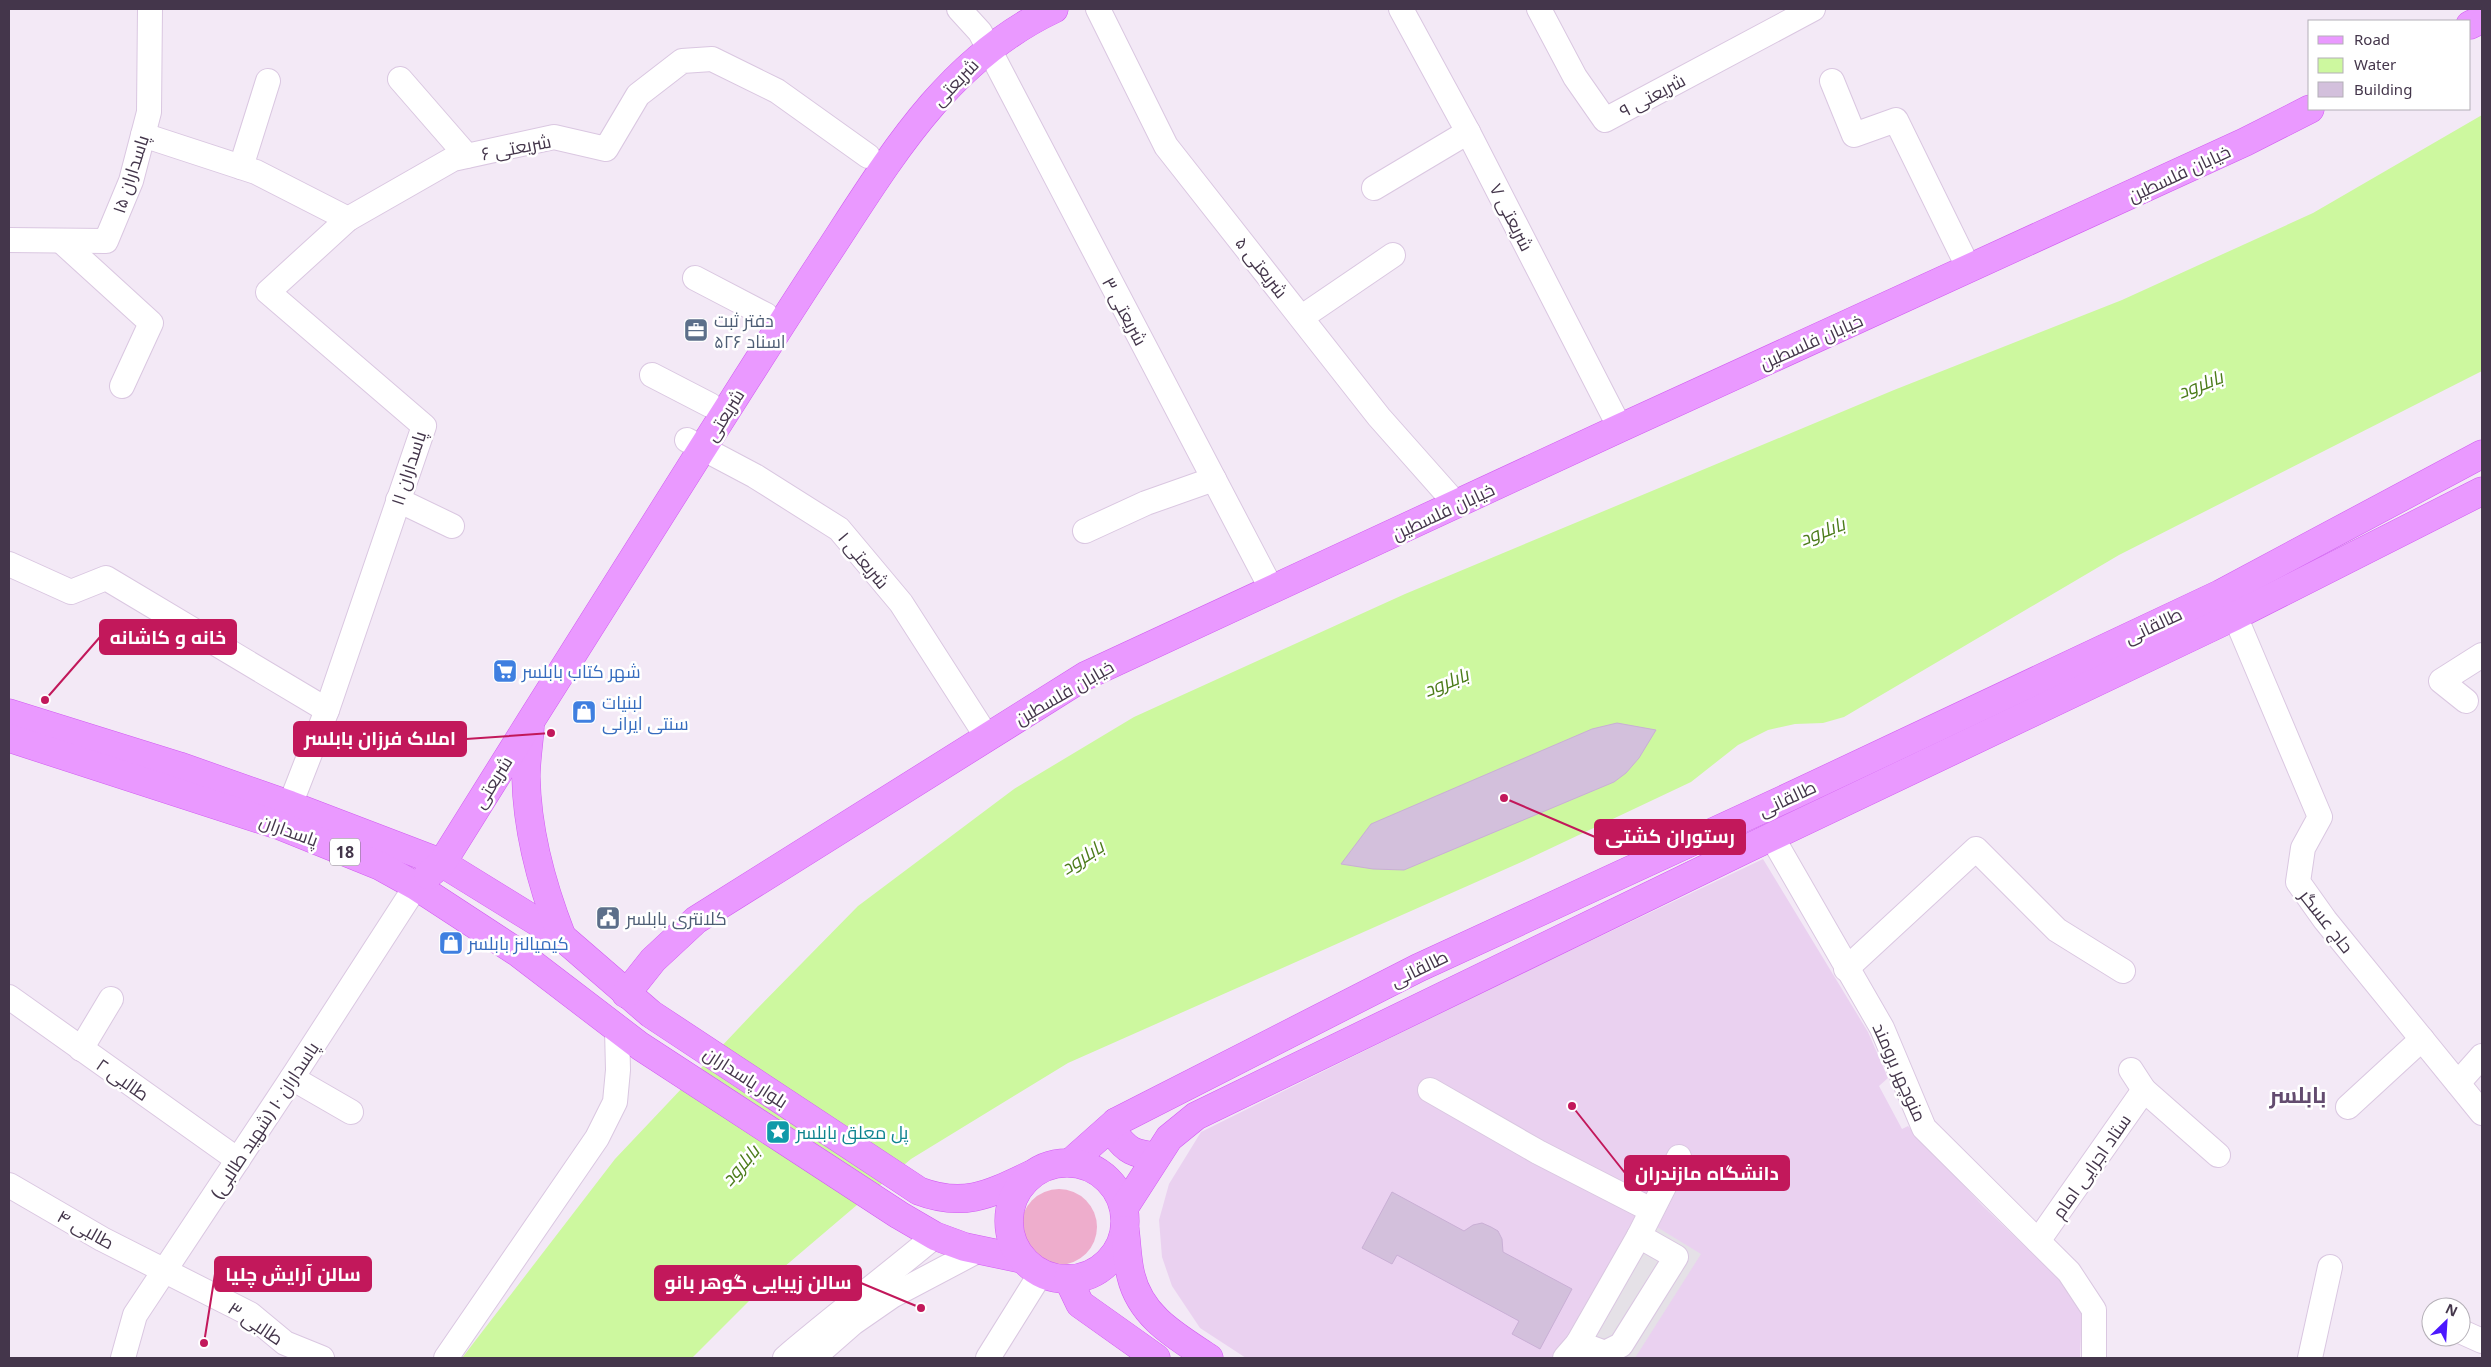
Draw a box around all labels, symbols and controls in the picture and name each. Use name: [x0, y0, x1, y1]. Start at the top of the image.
legend: [2308, 20, 2471, 110]
text: Road: [2354, 29, 2390, 49]
street label: شریعتی: [926, 53, 984, 111]
text: Water: [2354, 54, 2396, 74]
street label: شریعتی ۹: [1615, 68, 1689, 122]
text: Building: [2354, 79, 2412, 99]
street label: شریعتی ۶: [479, 128, 553, 166]
street label: پاسداران ۱۵: [106, 132, 155, 217]
street label: خیابان فلسطین: [2124, 139, 2234, 207]
street label: شریعتی ۷: [1485, 179, 1539, 255]
street label: شریعتی ۵: [1230, 231, 1294, 303]
street label: شریعتی ۳: [1097, 273, 1153, 349]
place label: دفتر ثبت اسناد ۵۲۶: [714, 308, 786, 353]
street label: خیابان فلسطین: [1756, 308, 1866, 374]
office icon: دفتر ثبت اسناد ۵۲۶: [683, 317, 709, 343]
water label: بابلرود: [2173, 363, 2227, 405]
street label: شریعتی: [699, 384, 749, 446]
street label: پاسداران ۱۱: [385, 428, 432, 509]
street label: خیابان فلسطین: [1388, 477, 1498, 545]
water label: بابلرود: [1795, 510, 1849, 552]
street label: شریعتی ۱: [833, 526, 895, 594]
street label: طالقانی: [2120, 601, 2186, 649]
callout: خانه و کاشانه: [100, 620, 236, 654]
text: خانه و کاشانه: [110, 624, 226, 650]
street label: خیابان فلسطین: [1010, 654, 1118, 730]
supermarket icon: شهر کتاب بابلسر: [492, 658, 518, 684]
place label: شهر کتاب بابلسر: [521, 659, 641, 683]
water label: بابلرود: [1419, 661, 1473, 703]
place label: لبنیات سنتی ایرانی: [602, 690, 689, 735]
shop icon: لبنیات سنتی ایرانی: [571, 699, 597, 725]
callout: املاک فرزان بابلسر: [294, 722, 466, 756]
text: املاک فرزان بابلسر: [303, 725, 456, 751]
street label: شریعتی: [467, 751, 517, 813]
street label: طالقانی: [1754, 774, 1820, 822]
street label: پاسداران: [256, 808, 322, 853]
callout: رستوران کشتی: [1595, 820, 1745, 854]
text: رستوران کشتی: [1605, 823, 1735, 849]
water label: بابلرود: [1055, 833, 1109, 881]
road number: 18: [330, 839, 360, 866]
street label: حاج عسگر: [2293, 883, 2359, 958]
public building icon: کلانتری بابلسر: [595, 905, 621, 931]
place label: کلانتری بابلسر: [625, 906, 727, 930]
shop icon: کیمیالنز بابلسر: [438, 930, 464, 956]
place label: کیمیالنز بابلسر: [467, 931, 569, 955]
street label: طالقانی: [1386, 944, 1452, 992]
street label: منوچهر برومند: [1867, 1019, 1932, 1126]
street label: پاسداران ۱۰ (شهید طالبی): [204, 1037, 325, 1204]
street label: بلوار پاسداران: [699, 1041, 793, 1114]
street label: طالبی ۲: [92, 1052, 154, 1106]
district label: بابلسر: [2269, 1079, 2326, 1109]
street label: ستاد اجرایی امام: [2046, 1109, 2137, 1224]
place icon: پل معلق بابلسر: [765, 1119, 791, 1145]
place label: پل معلق بابلسر: [795, 1120, 909, 1145]
water label: بابلرود: [715, 1138, 766, 1191]
callout: دانشگاه مازندران: [1625, 1156, 1789, 1190]
text: دانشگاه مازندران: [1635, 1160, 1779, 1186]
street label: طالبی ۴: [53, 1204, 119, 1254]
callout: سالن آرایش چلیا: [215, 1257, 371, 1291]
text: سالن آرایش چلیا: [225, 1261, 361, 1288]
callout: سالن زیبایی گوهر بانو: [655, 1266, 861, 1300]
text: سالن زیبایی گوهر بانو: [665, 1269, 851, 1295]
street label: طالبی ۳: [224, 1296, 288, 1350]
north arrow: [2421, 1297, 2471, 1347]
text: N: [2443, 1299, 2461, 1321]

